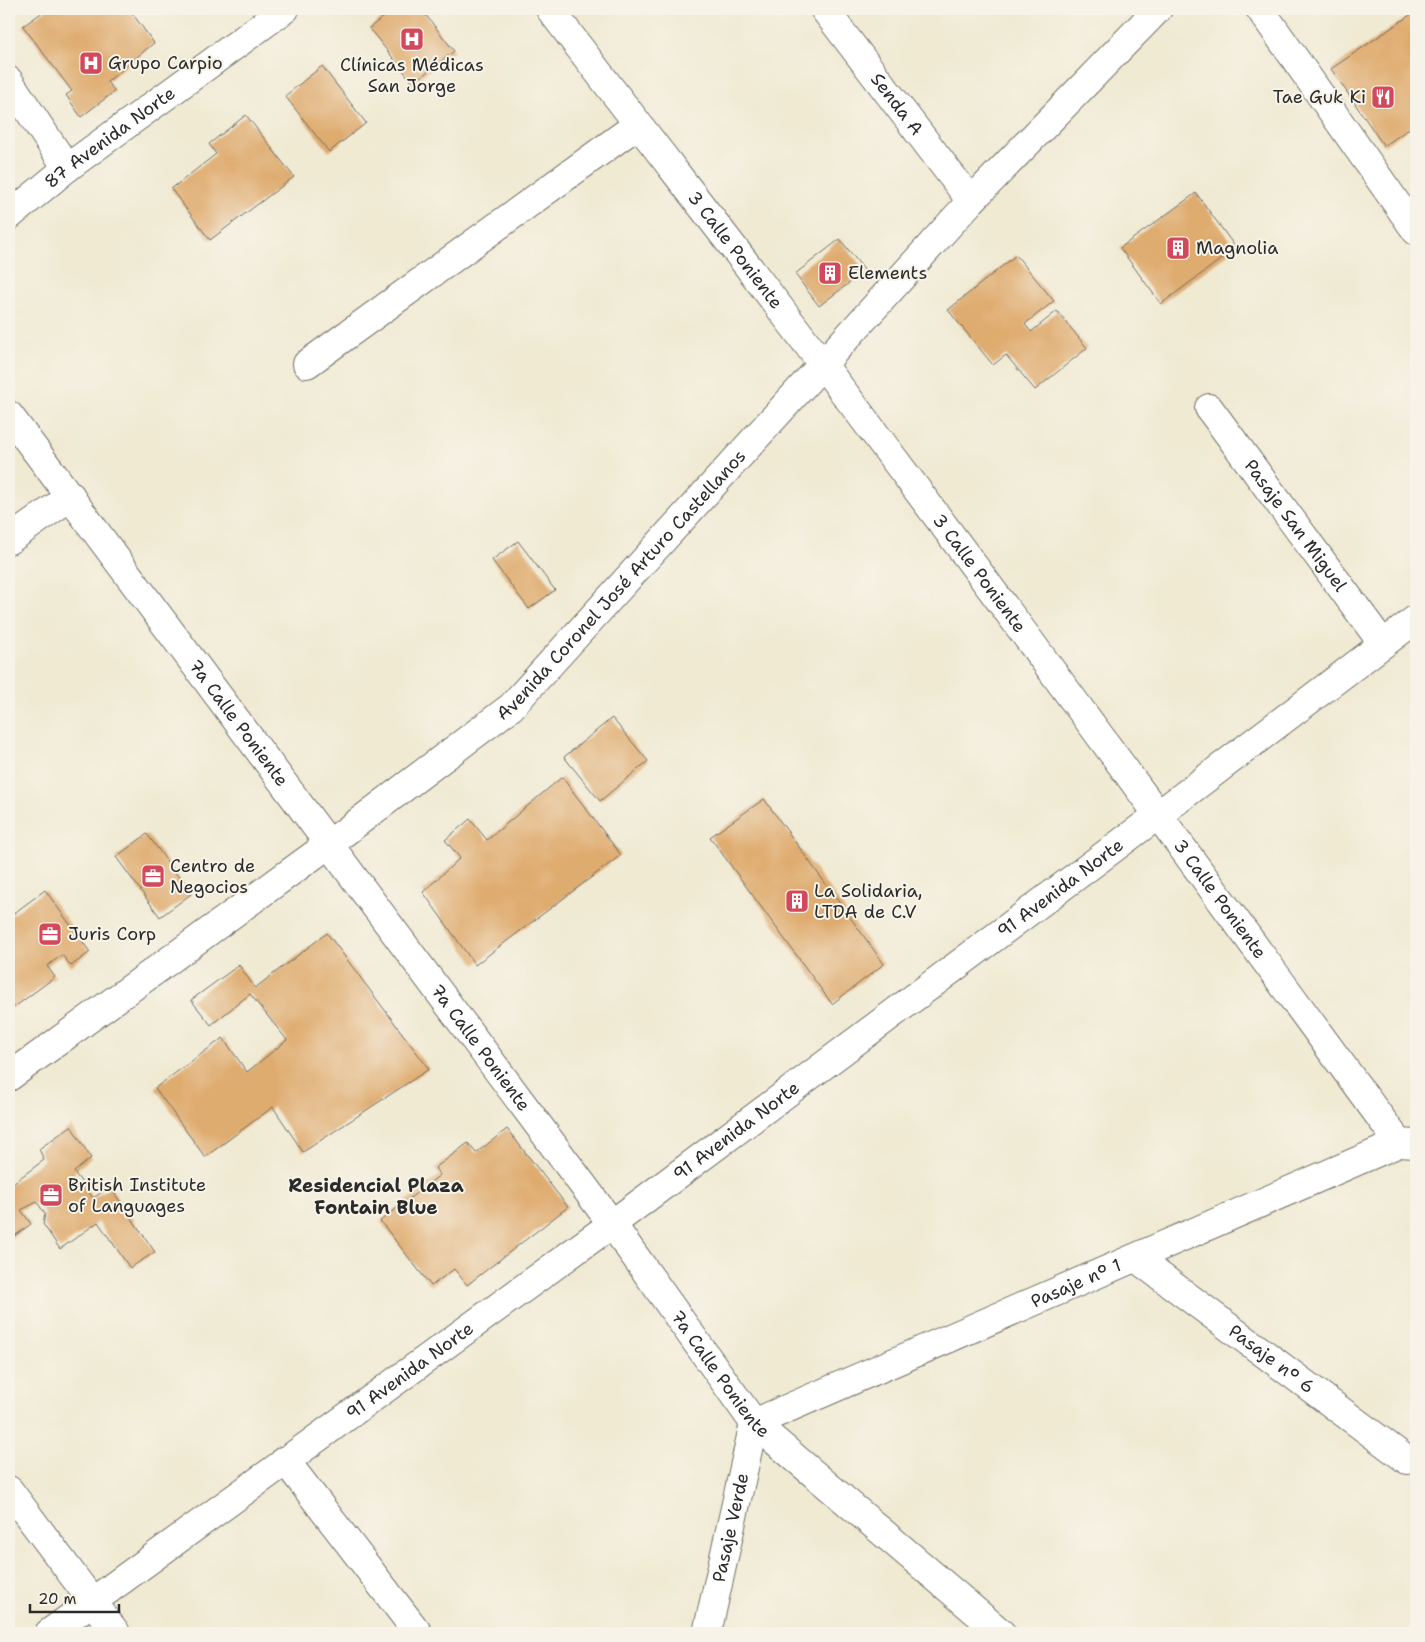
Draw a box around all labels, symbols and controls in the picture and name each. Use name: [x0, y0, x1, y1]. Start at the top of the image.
hospital icon: Clínicas Médicas San Jorge: [399, 26, 425, 52]
hospital icon: Grupo Carpio: [78, 50, 104, 76]
place label: Grupo Carpio: [108, 51, 223, 75]
place label: Clínicas Médicas San Jorge: [340, 53, 484, 98]
street label: Senda A: [865, 68, 929, 140]
street label: 87 Avenida Norte: [40, 81, 180, 194]
restaurant icon: Tae Guk Ki: [1370, 84, 1396, 110]
place label: Tae Guk Ki: [1273, 85, 1366, 109]
street label: 3 Calle Poniente: [682, 186, 788, 314]
building icon: Magnolia: [1165, 235, 1191, 261]
place label: Magnolia: [1196, 236, 1278, 260]
building icon: Elements: [817, 260, 843, 286]
place label: Elements: [848, 261, 927, 285]
street label: Avenida Coronel José Arturo Castellanos: [492, 444, 751, 726]
street label: Pasaje San Miguel: [1239, 455, 1353, 597]
street label: 3 Calle Poniente: [927, 509, 1032, 638]
street label: 7a Calle Poniente: [183, 654, 294, 791]
street label: 91 Avenida Norte: [992, 833, 1128, 943]
street label: 3 Calle Poniente: [1168, 834, 1272, 964]
place label: Centro de Negocios: [170, 854, 255, 899]
office icon: Centro de Negocios: [140, 863, 166, 889]
place label: La Solidaria, LTDA de C.V: [814, 879, 922, 924]
building icon: La Solidaria, LTDA de C.V: [784, 888, 810, 914]
office icon: Juris Corp: [37, 921, 63, 947]
place label: Juris Corp: [68, 922, 156, 946]
street label: 7a Calle Poniente: [425, 979, 536, 1116]
street label: 91 Avenida Norte: [668, 1076, 804, 1186]
place label: British Institute of Languages: [68, 1173, 206, 1218]
district label: Residencial Plaza Fontain Blue: [288, 1173, 464, 1220]
office icon: British Institute of Languages: [38, 1182, 64, 1208]
street label: Pasaje n° 1: [1027, 1253, 1125, 1313]
street label: 7a Calle Poniente: [665, 1305, 775, 1443]
street label: 91 Avenida Norte: [341, 1316, 478, 1425]
street label: Pasaje n° 6: [1224, 1319, 1319, 1399]
street label: Pasaje Verde: [707, 1471, 754, 1585]
scale bar: [30, 1582, 119, 1614]
text: 20 m: [38, 1589, 77, 1609]

